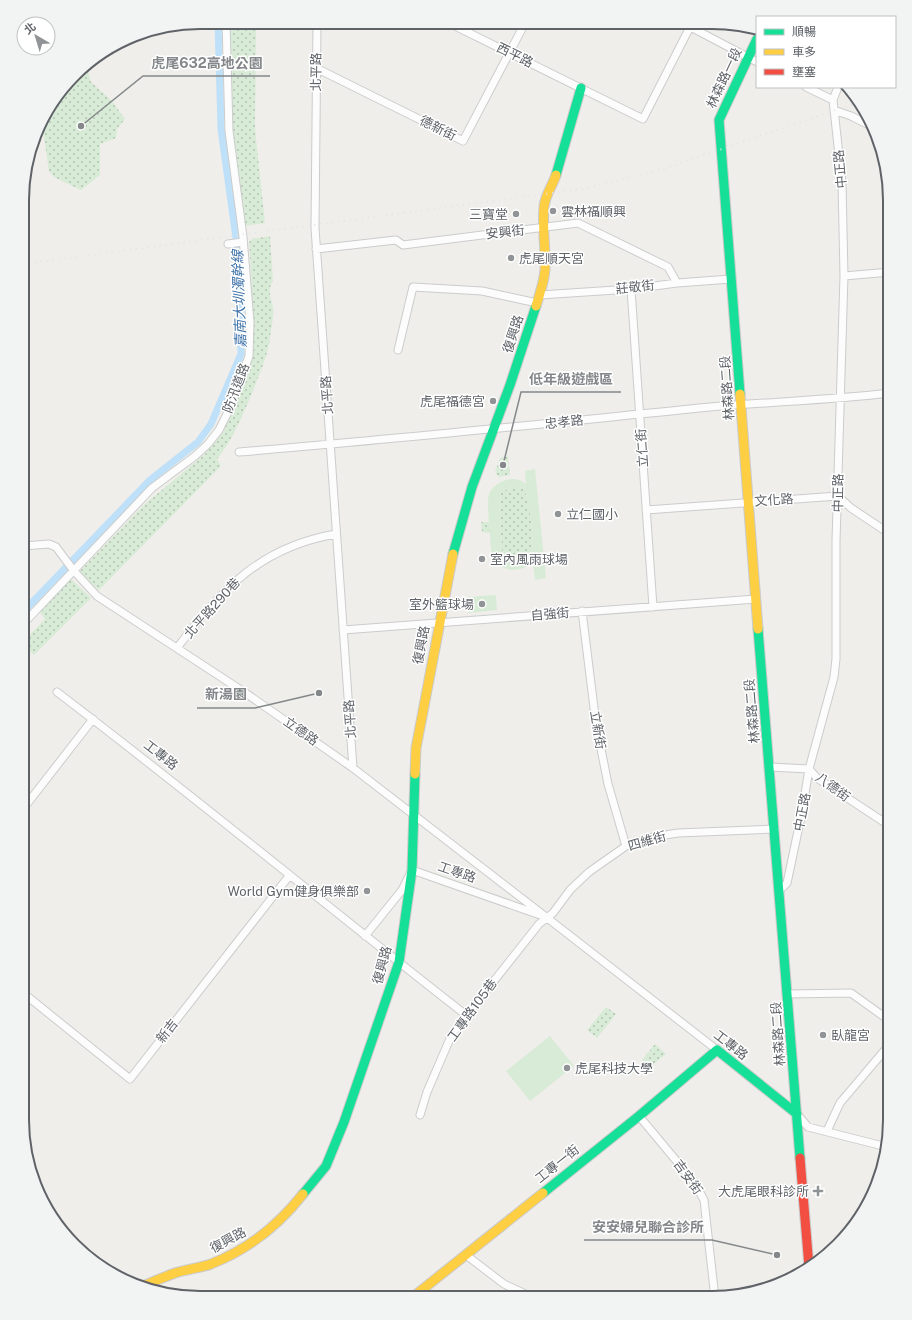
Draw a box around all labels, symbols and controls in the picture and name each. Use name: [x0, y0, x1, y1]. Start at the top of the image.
north arrow: [16, 16, 56, 56]
legend: [756, 16, 896, 88]
text: 北: [22, 20, 38, 36]
text: 順暢: [792, 25, 816, 39]
street label: 西平路: [494, 40, 536, 70]
street label: 林森路一段: [703, 45, 745, 111]
text: 車多: [792, 45, 816, 59]
callout: 虎尾632高地公園: [143, 50, 270, 76]
street label: 北平路: [308, 52, 324, 92]
text: 虎尾632高地公園: [151, 55, 263, 71]
text: 壅塞: [792, 65, 816, 79]
street label: 德新街: [417, 113, 459, 143]
street label: 中正路: [831, 149, 849, 189]
place label: 雲林福順興: [561, 204, 626, 219]
marker: 雲林福順興: [548, 206, 558, 216]
place label: 三寶堂: [469, 207, 508, 222]
marker: 三寶堂: [511, 209, 521, 219]
street label: 安興街: [485, 223, 525, 241]
water label: 嘉南大圳濁幹線: [229, 248, 249, 348]
place label: 虎尾順天宮: [519, 251, 584, 266]
marker: 虎尾順天宮: [506, 253, 516, 263]
street label: 莊敬街: [615, 278, 655, 296]
street label: 復興路: [500, 313, 526, 355]
street label: 林森路二段: [717, 355, 737, 421]
street label: 防汛道路: [220, 361, 252, 415]
callout: 低年級遊戲區: [521, 366, 621, 392]
text: 低年級遊戲區: [529, 371, 613, 387]
street label: 北平路: [318, 375, 336, 415]
place label: 虎尾福德宮: [420, 394, 485, 409]
marker: 虎尾福德宮: [488, 396, 498, 406]
street label: 忠孝路: [544, 413, 584, 431]
street label: 立仁街: [633, 428, 651, 468]
street label: 中正路: [830, 473, 846, 513]
street label: 文化路: [754, 491, 794, 509]
place label: 立仁國小: [566, 507, 618, 522]
marker: 立仁國小: [553, 509, 563, 519]
place label: 室內風雨球場: [490, 552, 568, 567]
marker: 室內風雨球場: [477, 554, 487, 564]
street label: 北平路290巷: [181, 575, 243, 641]
place label: 室外籃球場: [409, 597, 474, 612]
marker: 室外籃球場: [477, 599, 487, 609]
street label: 自強街: [530, 605, 570, 623]
street label: 復興路: [410, 624, 432, 666]
street label: 林森路二段: [742, 678, 762, 744]
callout: 新湯園: [197, 682, 255, 708]
text: 新湯園: [205, 686, 247, 702]
street label: 北平路: [341, 699, 359, 739]
street label: 立新街: [588, 710, 608, 750]
street label: 立德路: [281, 714, 321, 748]
street label: 工專路: [141, 737, 181, 773]
street label: 八德街: [813, 769, 853, 805]
street label: 中正路: [791, 791, 813, 833]
street label: 四維街: [626, 828, 668, 854]
street label: 工專路: [436, 859, 478, 885]
place label: World Gym健身俱樂部: [228, 884, 359, 899]
marker: World Gym健身俱樂部: [362, 886, 372, 896]
street label: 復興路: [370, 944, 394, 986]
street label: 工專路105巷: [444, 976, 500, 1044]
street label: 林森路二段: [768, 1001, 788, 1067]
street label: 新吉: [153, 1016, 181, 1046]
street label: 工專路: [711, 1027, 751, 1063]
place label: 臥龍宮: [831, 1028, 870, 1043]
marker: 臥龍宮: [818, 1030, 828, 1040]
place label: 虎尾科技大學: [575, 1061, 653, 1076]
marker: 虎尾科技大學: [562, 1063, 572, 1073]
street label: 工專一街: [532, 1142, 582, 1186]
street label: 吉安街: [670, 1157, 706, 1197]
place label: 大虎尾眼科診所: [718, 1184, 809, 1199]
marker: 大虎尾眼科診所: [812, 1185, 824, 1197]
callout: 安安婦兒聯合診所: [584, 1214, 712, 1240]
text: 安安婦兒聯合診所: [592, 1219, 704, 1235]
street label: 復興路: [207, 1224, 249, 1256]

